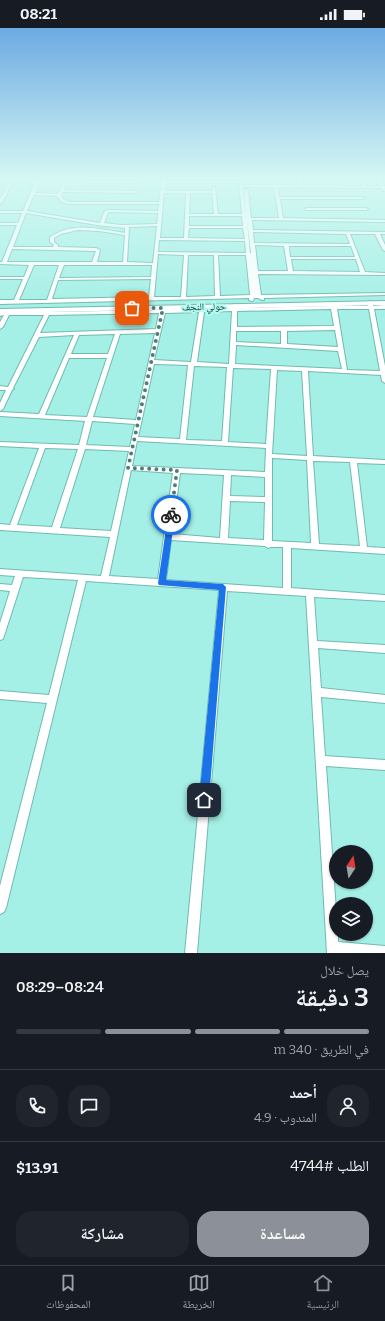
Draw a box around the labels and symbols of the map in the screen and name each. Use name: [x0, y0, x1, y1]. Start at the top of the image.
pin: [115, 291, 149, 325]
street label: حولي النجف: [182, 301, 227, 315]
courier: [151, 495, 191, 535]
pin: [187, 783, 221, 817]
north arrow: [329, 845, 373, 889]

